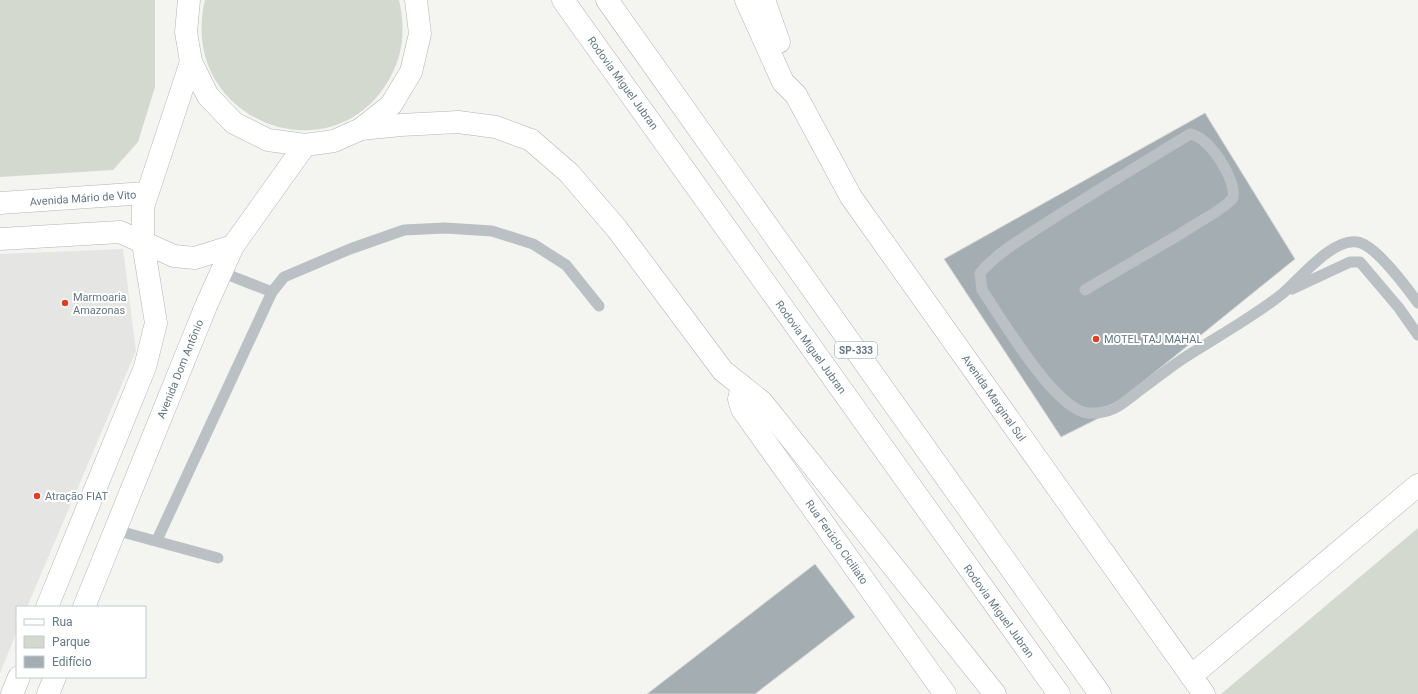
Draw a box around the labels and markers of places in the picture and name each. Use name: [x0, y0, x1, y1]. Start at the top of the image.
place label: Marmoaria Amazonas: [73, 291, 127, 317]
marker: Marmoaria Amazonas: [60, 298, 70, 308]
place label: MOTEL TAJ MAHAL: [1104, 333, 1202, 346]
marker: MOTEL TAJ MAHAL: [1091, 334, 1101, 344]
place label: Atração FIAT: [45, 490, 109, 503]
marker: Atração FIAT: [32, 491, 42, 501]

